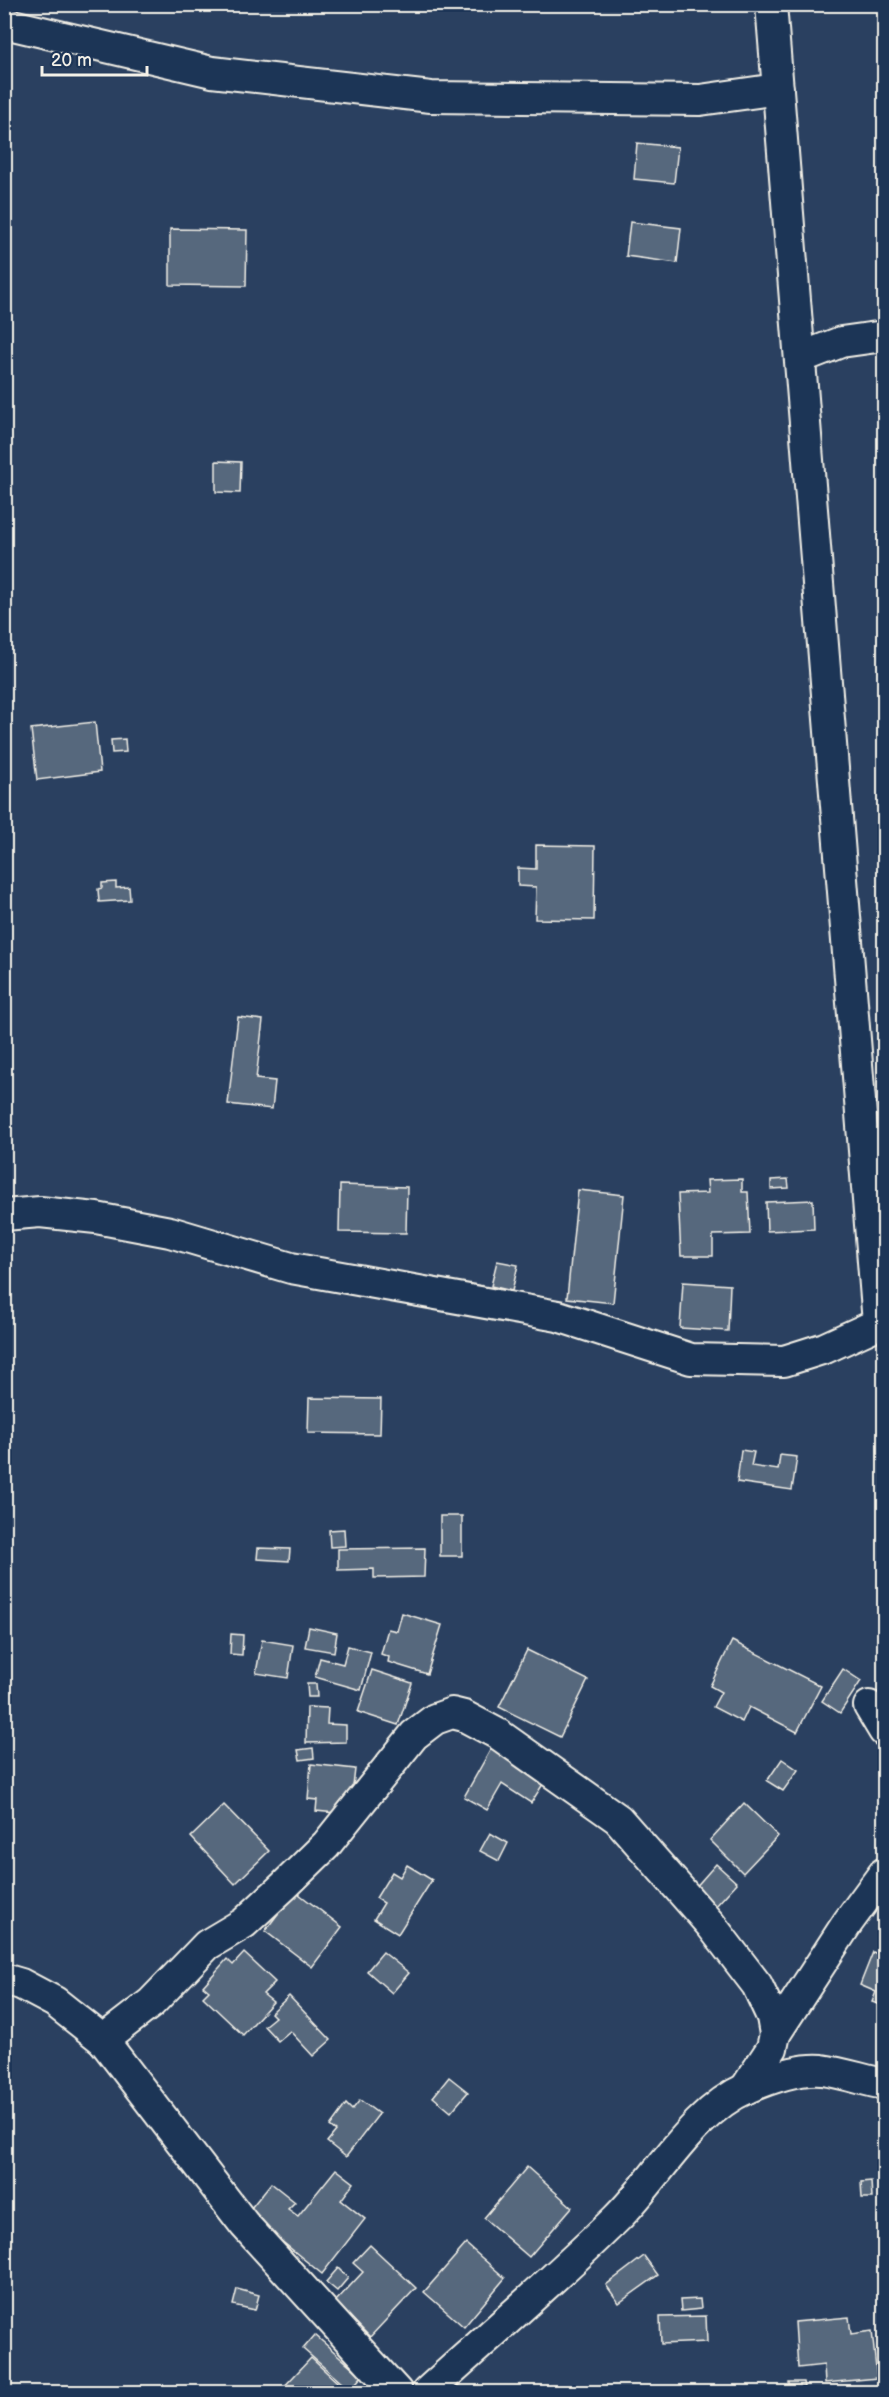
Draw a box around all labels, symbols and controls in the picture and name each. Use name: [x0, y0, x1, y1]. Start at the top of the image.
scale bar: [42, 39, 147, 77]
text: 20 m: [51, 50, 92, 71]

